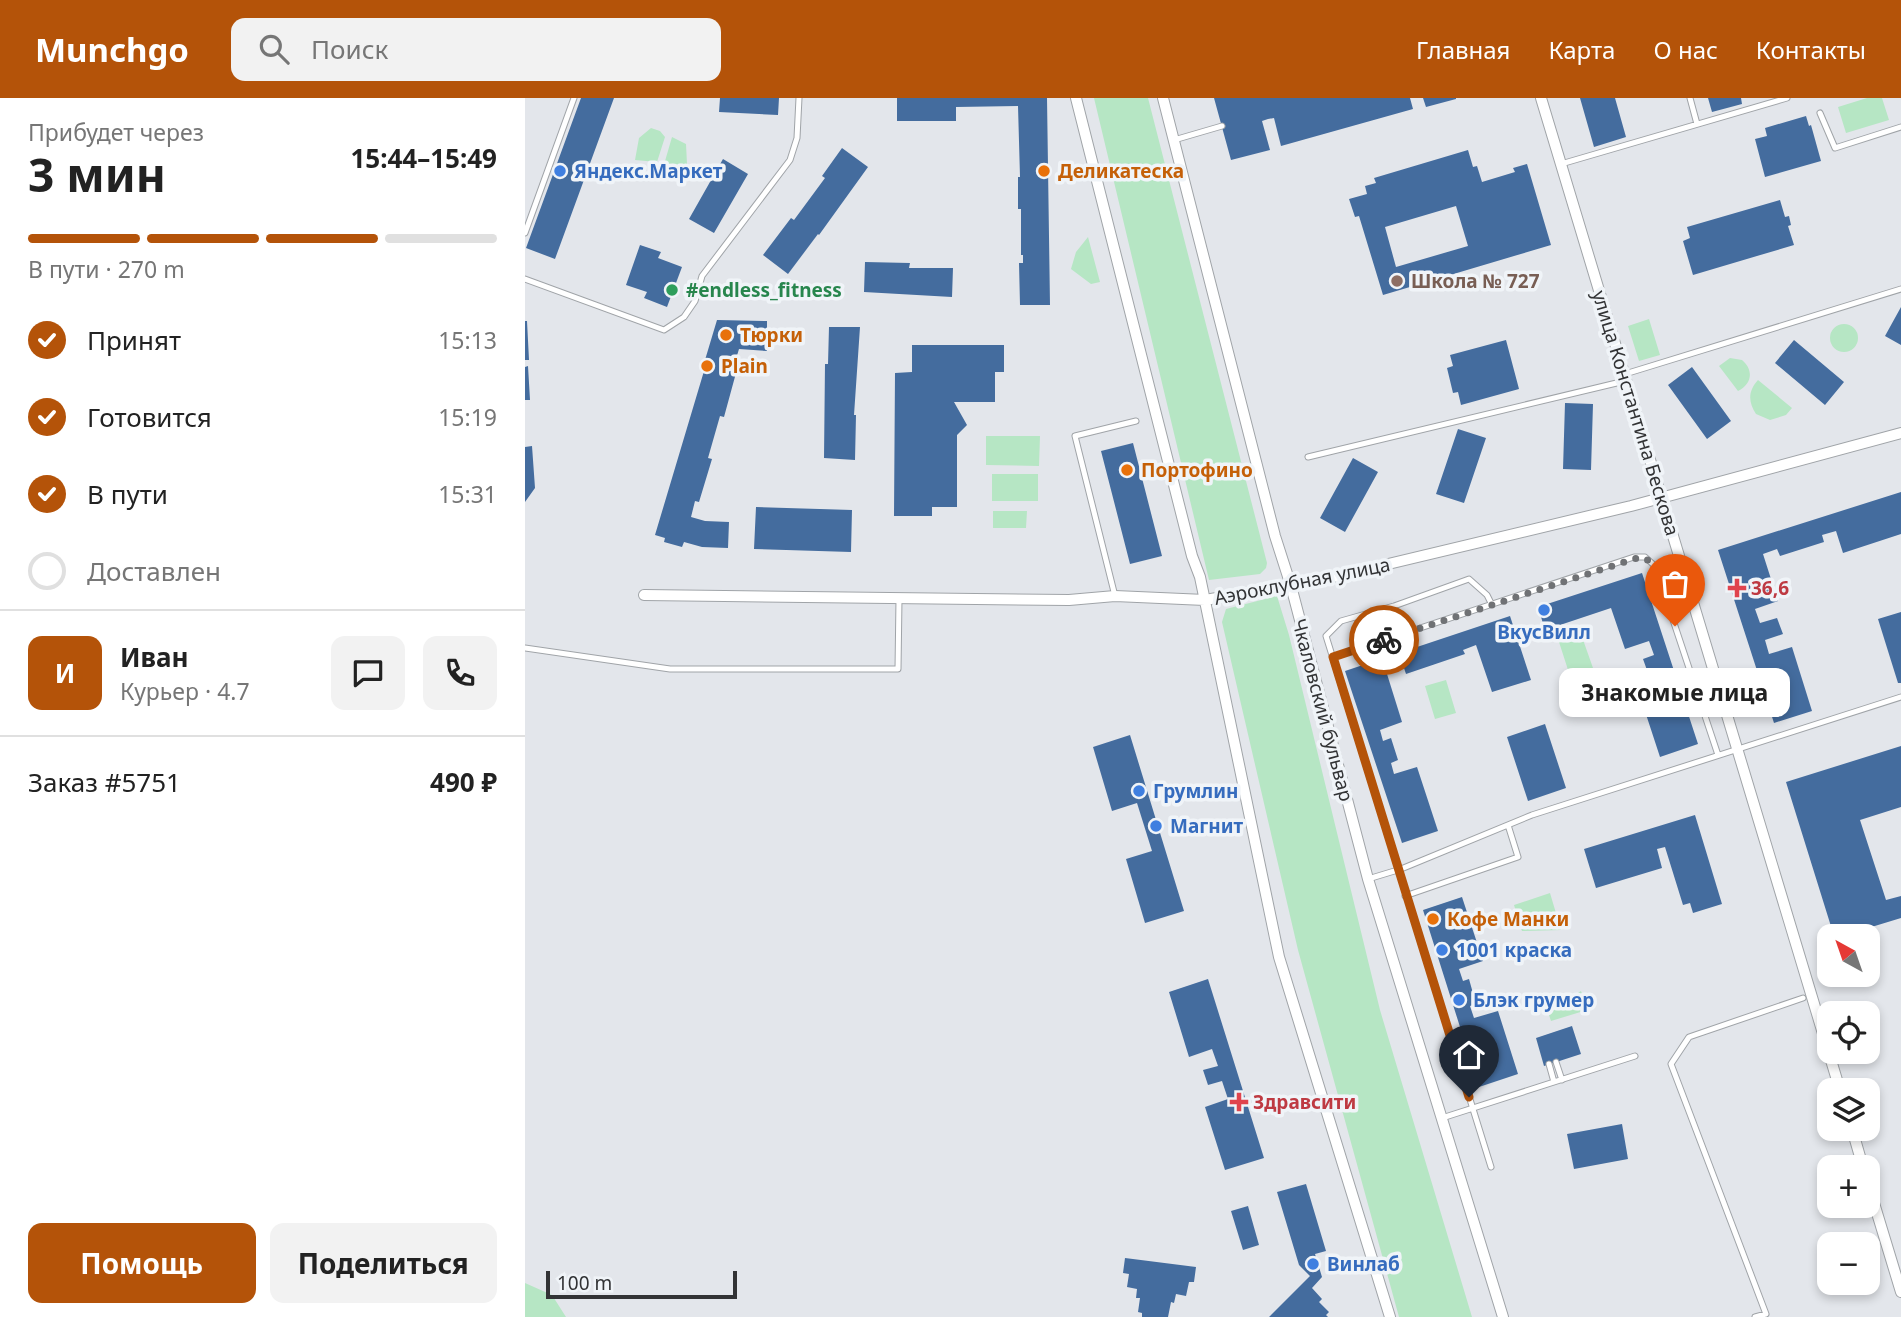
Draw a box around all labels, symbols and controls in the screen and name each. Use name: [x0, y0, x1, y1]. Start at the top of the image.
search box: [231, 18, 721, 81]
text: Munchgo: [35, 27, 189, 72]
icon: search: [255, 30, 293, 68]
text: Поиск: [311, 31, 388, 67]
text: Главная: [1416, 33, 1510, 66]
text: Карта: [1548, 33, 1615, 66]
text: О нас: [1653, 33, 1718, 66]
text: Контакты: [1756, 33, 1866, 66]
text: Прибудет через: [28, 116, 204, 148]
text: 15:44–15:49: [350, 140, 497, 176]
text: 3 мин: [28, 143, 166, 205]
place label: Яндекс.Маркет: [574, 158, 723, 184]
place label: Деликатеска: [1058, 158, 1184, 184]
marker: Яндекс.Маркет: [552, 163, 568, 179]
marker: Деликатеска: [1036, 163, 1052, 179]
text: В пути · 270 m: [28, 253, 185, 285]
place label: Школа № 727: [1411, 268, 1540, 294]
marker: Школа № 727: [1389, 273, 1405, 289]
place label: #endless_fitness: [686, 277, 842, 303]
marker: #endless_fitness: [664, 282, 680, 298]
street label: улица Константина Бескова: [1586, 287, 1686, 539]
icon: check: [28, 321, 66, 359]
text: Принят: [87, 322, 181, 358]
place label: Тюрки: [740, 322, 803, 348]
text: 15:13: [438, 324, 497, 356]
marker: Тюрки: [718, 327, 734, 343]
place label: Plain: [721, 353, 768, 379]
marker: Plain: [699, 358, 715, 374]
icon: check: [28, 398, 66, 436]
text: Готовится: [87, 399, 212, 435]
text: 15:19: [438, 401, 497, 433]
place label: Портофино: [1141, 457, 1253, 483]
marker: Портофино: [1119, 462, 1135, 478]
icon: check: [28, 475, 66, 513]
text: В пути: [87, 476, 168, 512]
text: 15:31: [438, 478, 497, 510]
street label: Аэроклубная улица: [1212, 551, 1392, 611]
text: Доставлен: [87, 553, 221, 589]
pin: [1645, 554, 1705, 626]
icon: bag: [1656, 565, 1694, 603]
place label: 36,6: [1751, 575, 1789, 601]
marker: 36,6: [1729, 580, 1745, 596]
marker: ВкусВилл: [1536, 602, 1552, 618]
courier: [1349, 605, 1419, 675]
street label: Чкаловский бульвар: [1286, 616, 1360, 804]
place label: ВкусВилл: [1497, 619, 1591, 645]
icon: bike: [1365, 621, 1403, 659]
button: chat: [331, 636, 405, 710]
button: phone: [423, 636, 497, 710]
text: Иван: [120, 639, 189, 675]
text: И: [55, 655, 75, 691]
callout: Знакомые лица: [1559, 668, 1791, 717]
text: Курьер · 4.7: [120, 675, 250, 707]
text: Знакомые лица: [1581, 676, 1768, 708]
text: Заказ #5751: [28, 764, 181, 800]
text: 490 ₽: [430, 764, 497, 800]
place label: Грумлин: [1153, 778, 1238, 804]
marker: Грумлин: [1131, 783, 1147, 799]
place label: Магнит: [1170, 813, 1244, 839]
marker: Магнит: [1148, 818, 1164, 834]
place label: Кофе Манки: [1447, 906, 1569, 932]
marker: Кофе Манки: [1425, 911, 1441, 927]
north arrow: [1817, 924, 1879, 987]
map controls: [1817, 924, 1880, 1295]
place label: 1001 краска: [1456, 937, 1572, 963]
marker: 1001 краска: [1434, 942, 1450, 958]
place label: Блэк грумер: [1473, 987, 1594, 1013]
marker: Блэк грумер: [1451, 992, 1467, 1008]
button: locate: [1817, 1001, 1880, 1064]
pin: [1439, 1025, 1499, 1097]
icon: home: [1450, 1036, 1488, 1074]
button: layers: [1817, 1078, 1880, 1141]
place label: Здравсити: [1253, 1089, 1356, 1115]
marker: Здравсити: [1231, 1094, 1247, 1110]
button: +: [1817, 1155, 1880, 1218]
button: Помощь: [28, 1223, 256, 1303]
button: Поделиться: [270, 1223, 497, 1303]
button: −: [1817, 1232, 1880, 1295]
place label: Винлаб: [1327, 1251, 1400, 1277]
marker: Винлаб: [1305, 1256, 1321, 1272]
scale bar: [546, 1268, 737, 1300]
text: 100 m: [557, 1270, 612, 1296]

